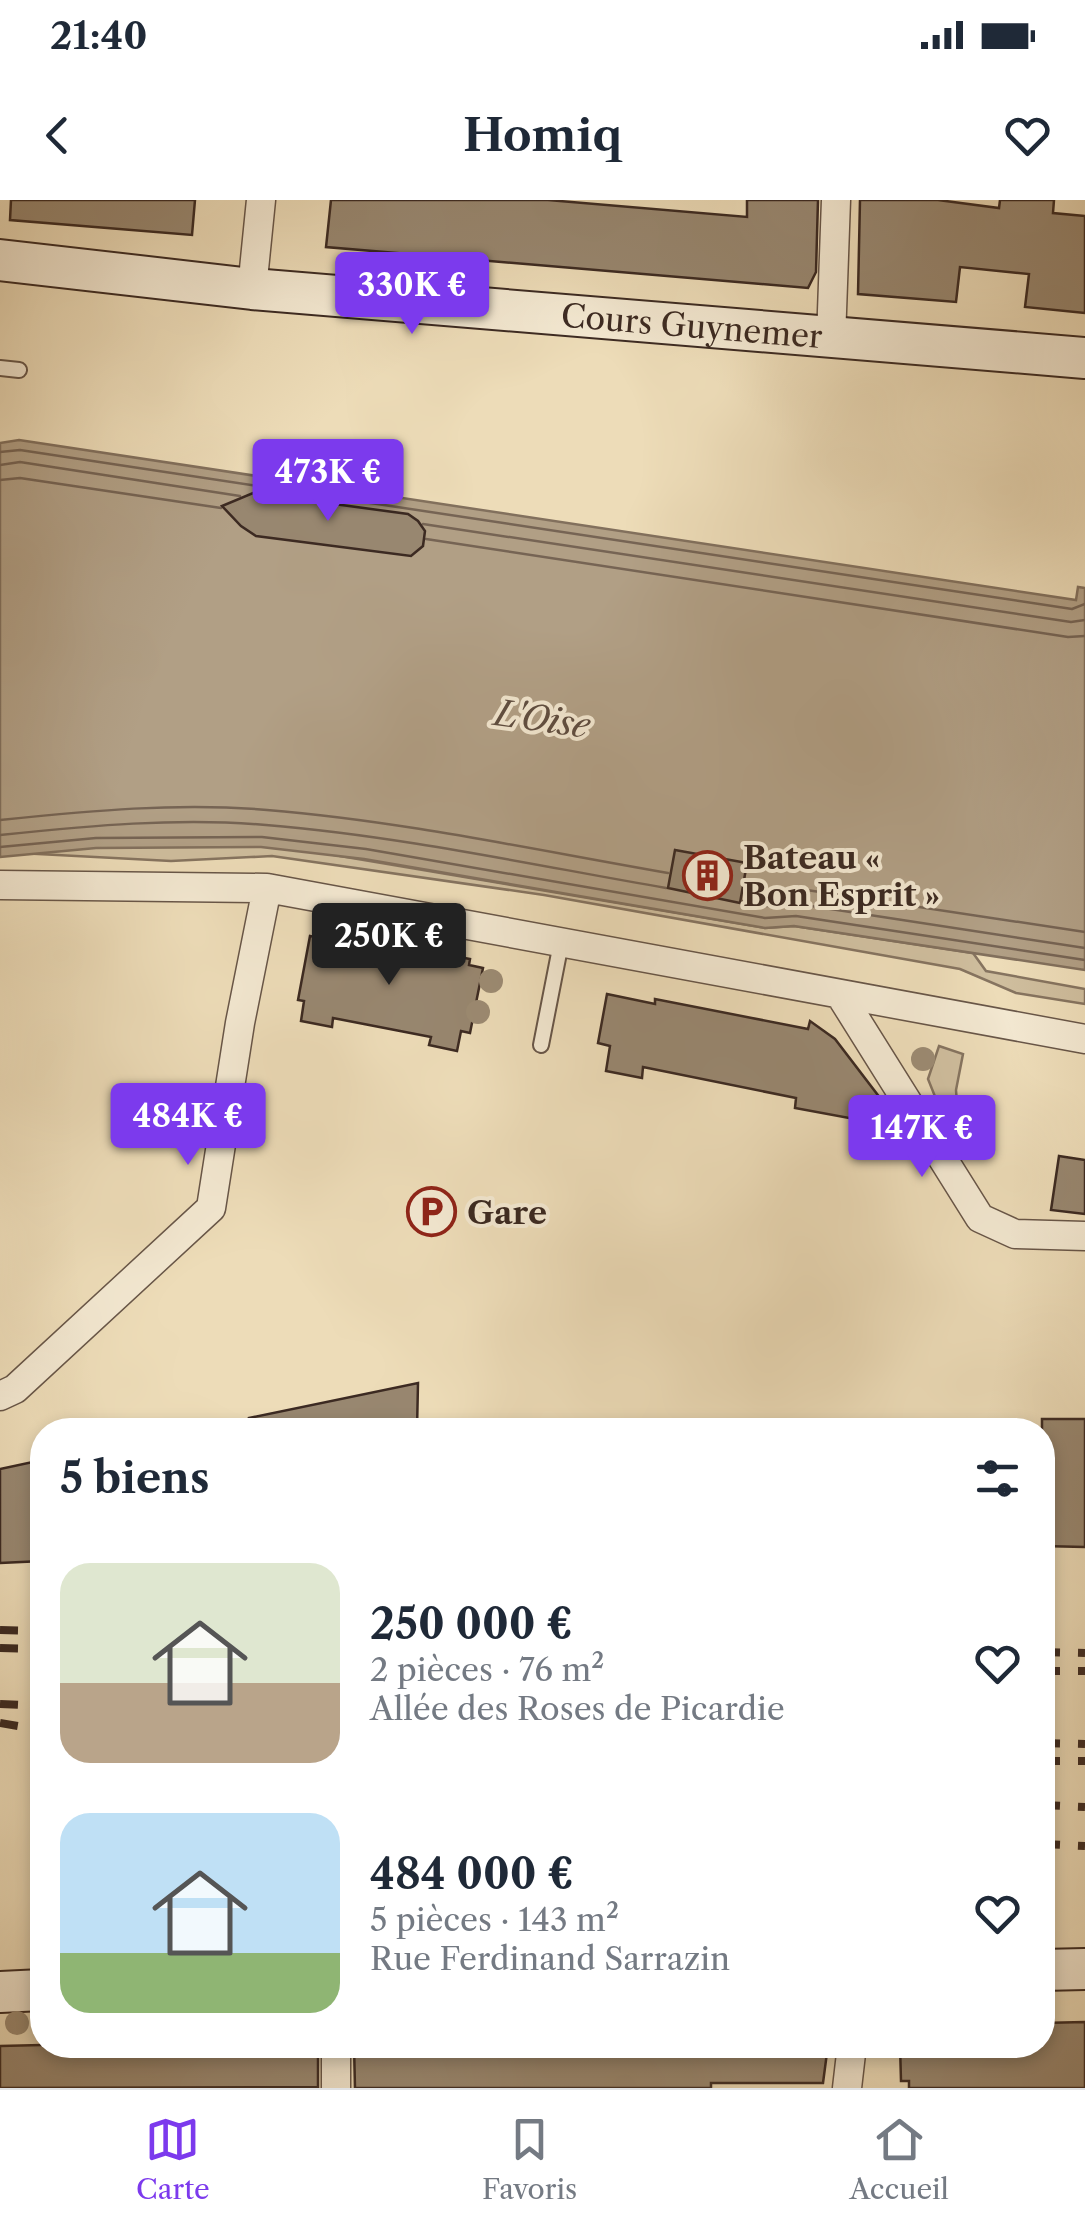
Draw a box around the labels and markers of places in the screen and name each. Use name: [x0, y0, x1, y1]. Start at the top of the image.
pin: 330K €: [331, 252, 493, 337]
pin: 473K €: [247, 439, 409, 524]
place label: Bateau « Bon Esprit »: [743, 838, 940, 914]
building icon: Bateau « Bon Esprit »: [682, 849, 734, 901]
pin: 250K €: [308, 903, 470, 988]
pin: 484K €: [107, 1083, 269, 1168]
pin: 147K €: [841, 1095, 1003, 1180]
parking icon: Gare: [406, 1186, 458, 1238]
place label: Gare: [467, 1193, 547, 1232]

